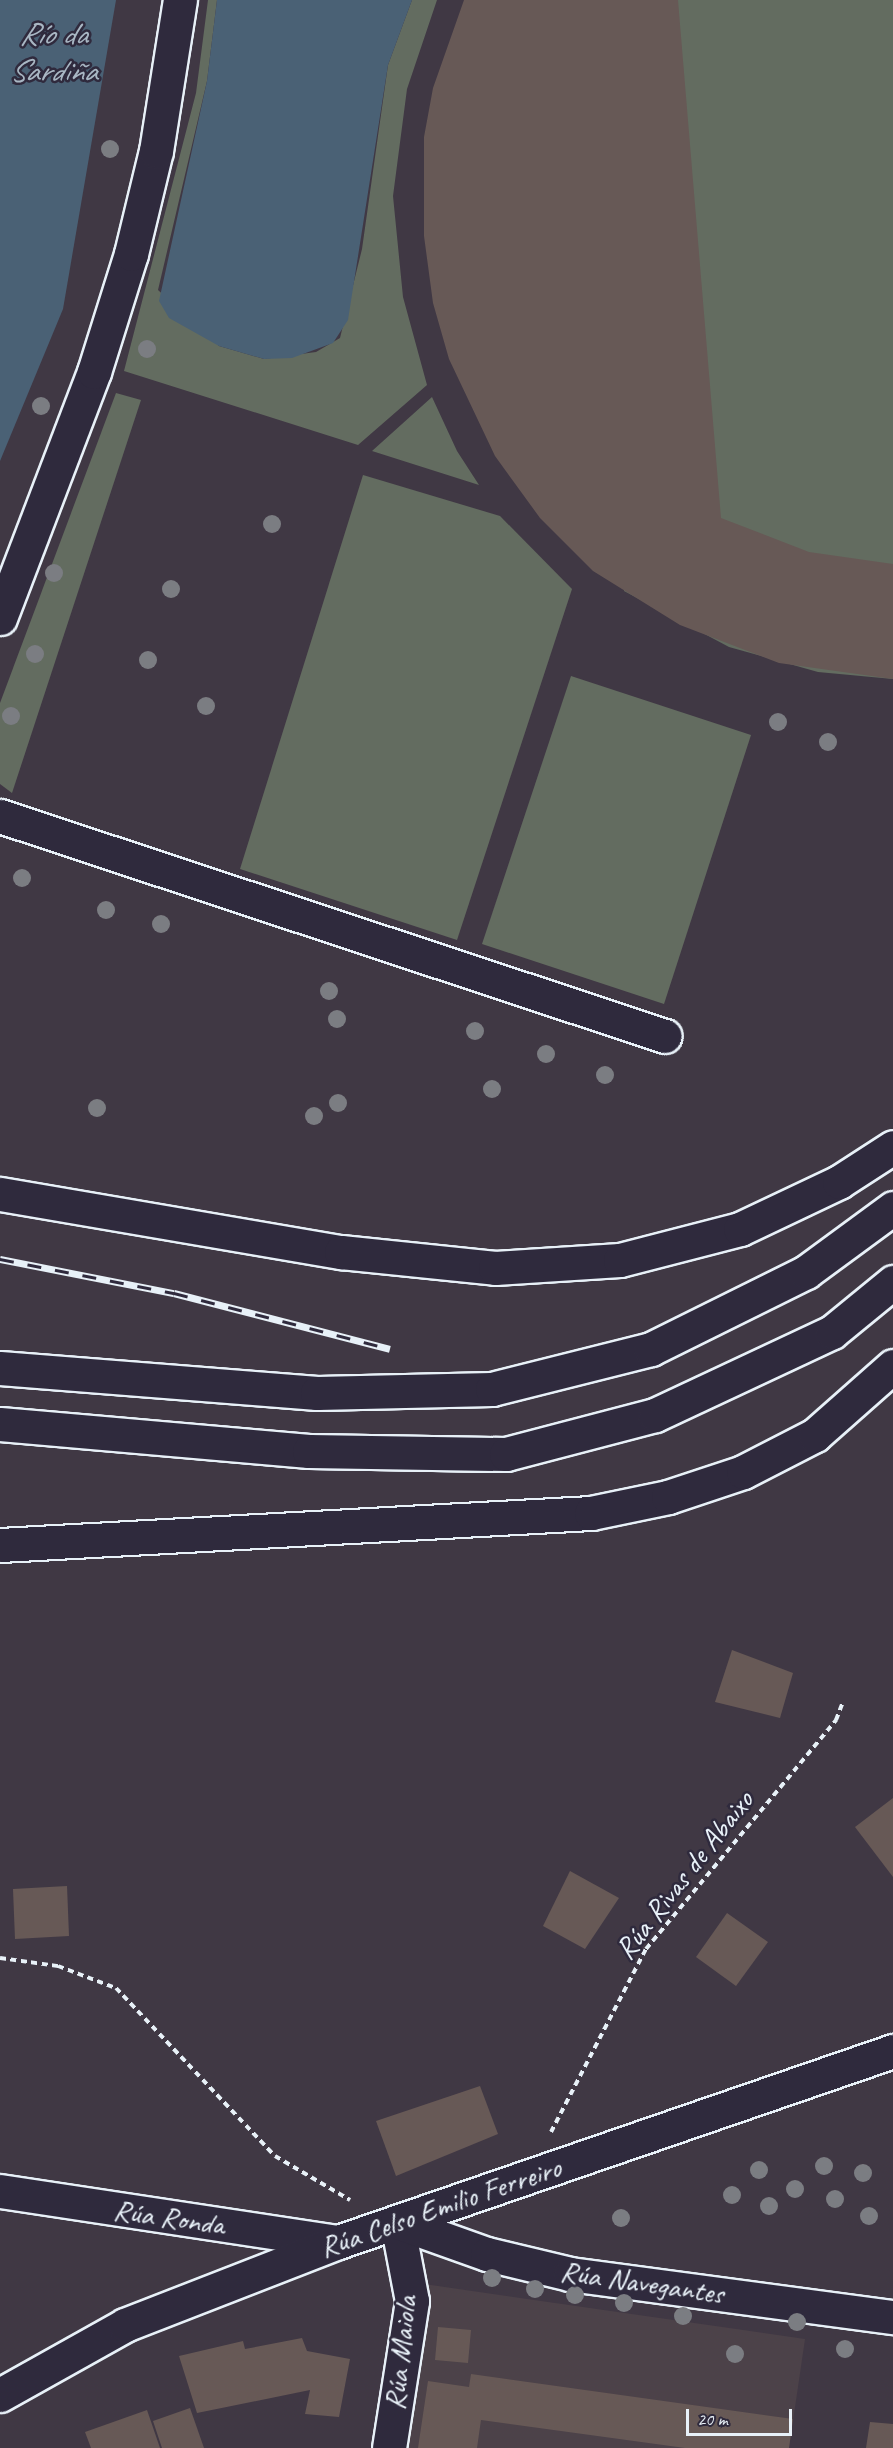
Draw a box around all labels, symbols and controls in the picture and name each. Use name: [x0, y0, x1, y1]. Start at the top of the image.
water label: Río da Sardiña: [9, 16, 97, 91]
street label: Rúa Rivas de Abaixo: [607, 1783, 761, 1967]
street label: Rúa Celso Emilio Ferreiro: [315, 2149, 565, 2265]
street label: Rúa Ronda: [111, 2191, 227, 2243]
street label: Rúa Navegantes: [558, 2253, 726, 2311]
street label: Rúa Maiola: [376, 2293, 424, 2413]
scale bar: [689, 2397, 796, 2435]
text: 20 m: [697, 2408, 728, 2430]

